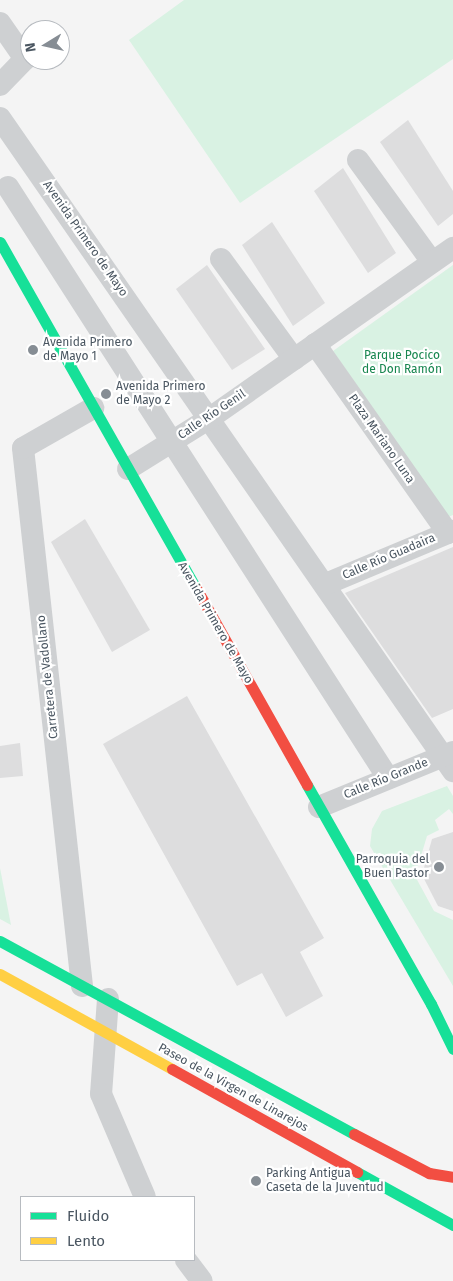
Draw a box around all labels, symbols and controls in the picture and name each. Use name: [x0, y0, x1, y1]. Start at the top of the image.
north arrow: [20, 20, 70, 70]
text: N: [22, 41, 40, 53]
street label: Avenida Primero de Mayo: [40, 178, 130, 300]
place label: Avenida Primero de Mayo 1: [43, 336, 132, 364]
marker: Avenida Primero de Mayo 1: [27, 344, 39, 356]
park label: Parque Pocico de Don Ramón: [362, 349, 442, 377]
place label: Avenida Primero de Mayo 2: [116, 380, 205, 408]
street label: Calle Río Genil: [175, 387, 249, 443]
marker: Avenida Primero de Mayo 2: [100, 388, 112, 400]
street label: Plaza Mariano Luna: [345, 392, 417, 486]
street label: Calle Río Guadaira: [340, 531, 438, 583]
street label: Avenida Primero de Mayo: [174, 560, 256, 686]
street label: Carretera de Vadollano: [34, 614, 62, 740]
street label: Calle Río Grande: [342, 756, 430, 802]
place label: Parroquia del Buen Pastor: [356, 853, 429, 881]
marker: Parroquia del Buen Pastor: [433, 861, 445, 873]
street label: Paseo de la Virgen de Linarejos: [156, 1041, 310, 1135]
place label: Parking Antigua Caseta de la Juventud: [266, 1167, 384, 1195]
marker: Parking Antigua Caseta de la Juventud: [250, 1175, 262, 1187]
legend: [20, 1196, 195, 1261]
text: Fluido: [67, 1207, 109, 1225]
text: Lento: [67, 1232, 105, 1250]

